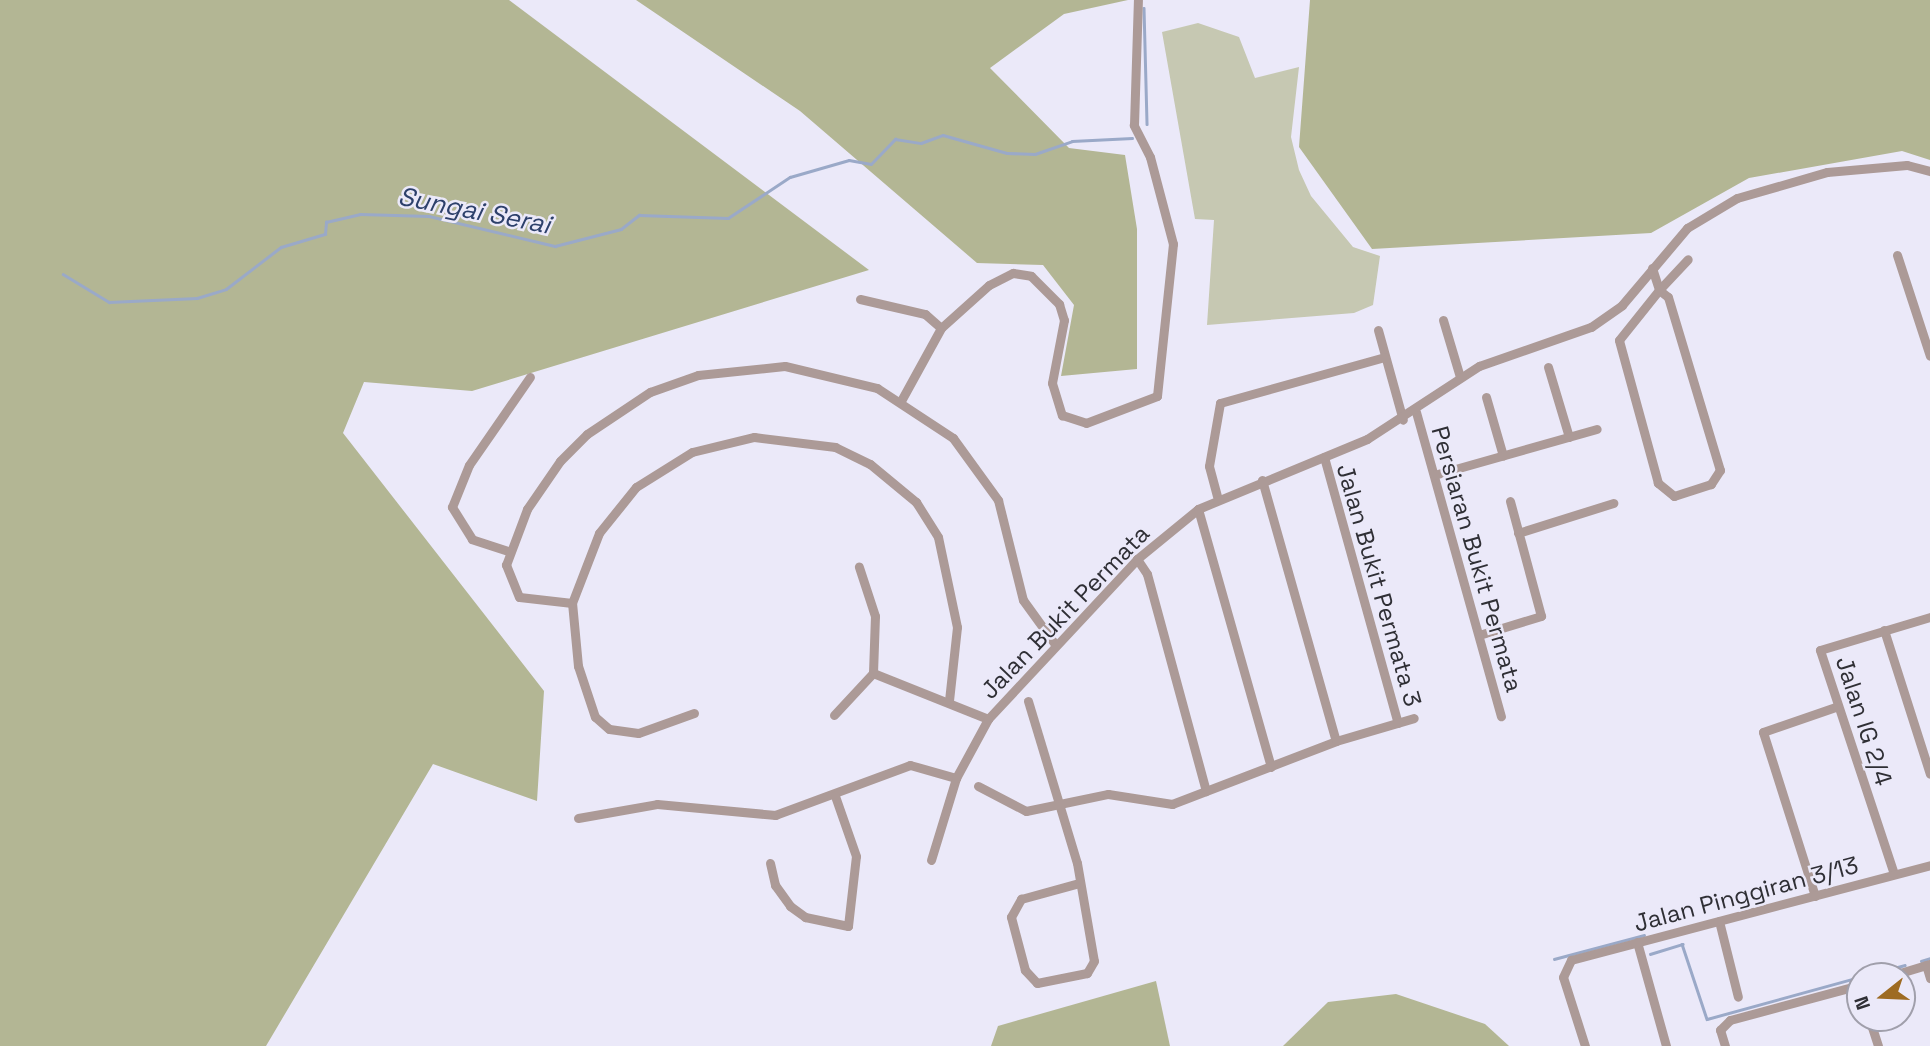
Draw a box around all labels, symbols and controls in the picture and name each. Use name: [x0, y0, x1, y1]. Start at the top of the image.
water label: Sungai Serai: [395, 181, 553, 241]
street label: Persiaran Bukit Permata: [1425, 423, 1529, 695]
street label: Jalan Bukit Permata 3: [1331, 460, 1427, 710]
street label: Jalan Bukit Permata: [975, 519, 1155, 705]
street label: Jalan IG 2/4: [1830, 653, 1898, 789]
street label: Jalan Pinggiran 3/13: [1631, 850, 1861, 938]
north arrow: [1846, 962, 1916, 1032]
text: N: [1849, 993, 1876, 1013]

